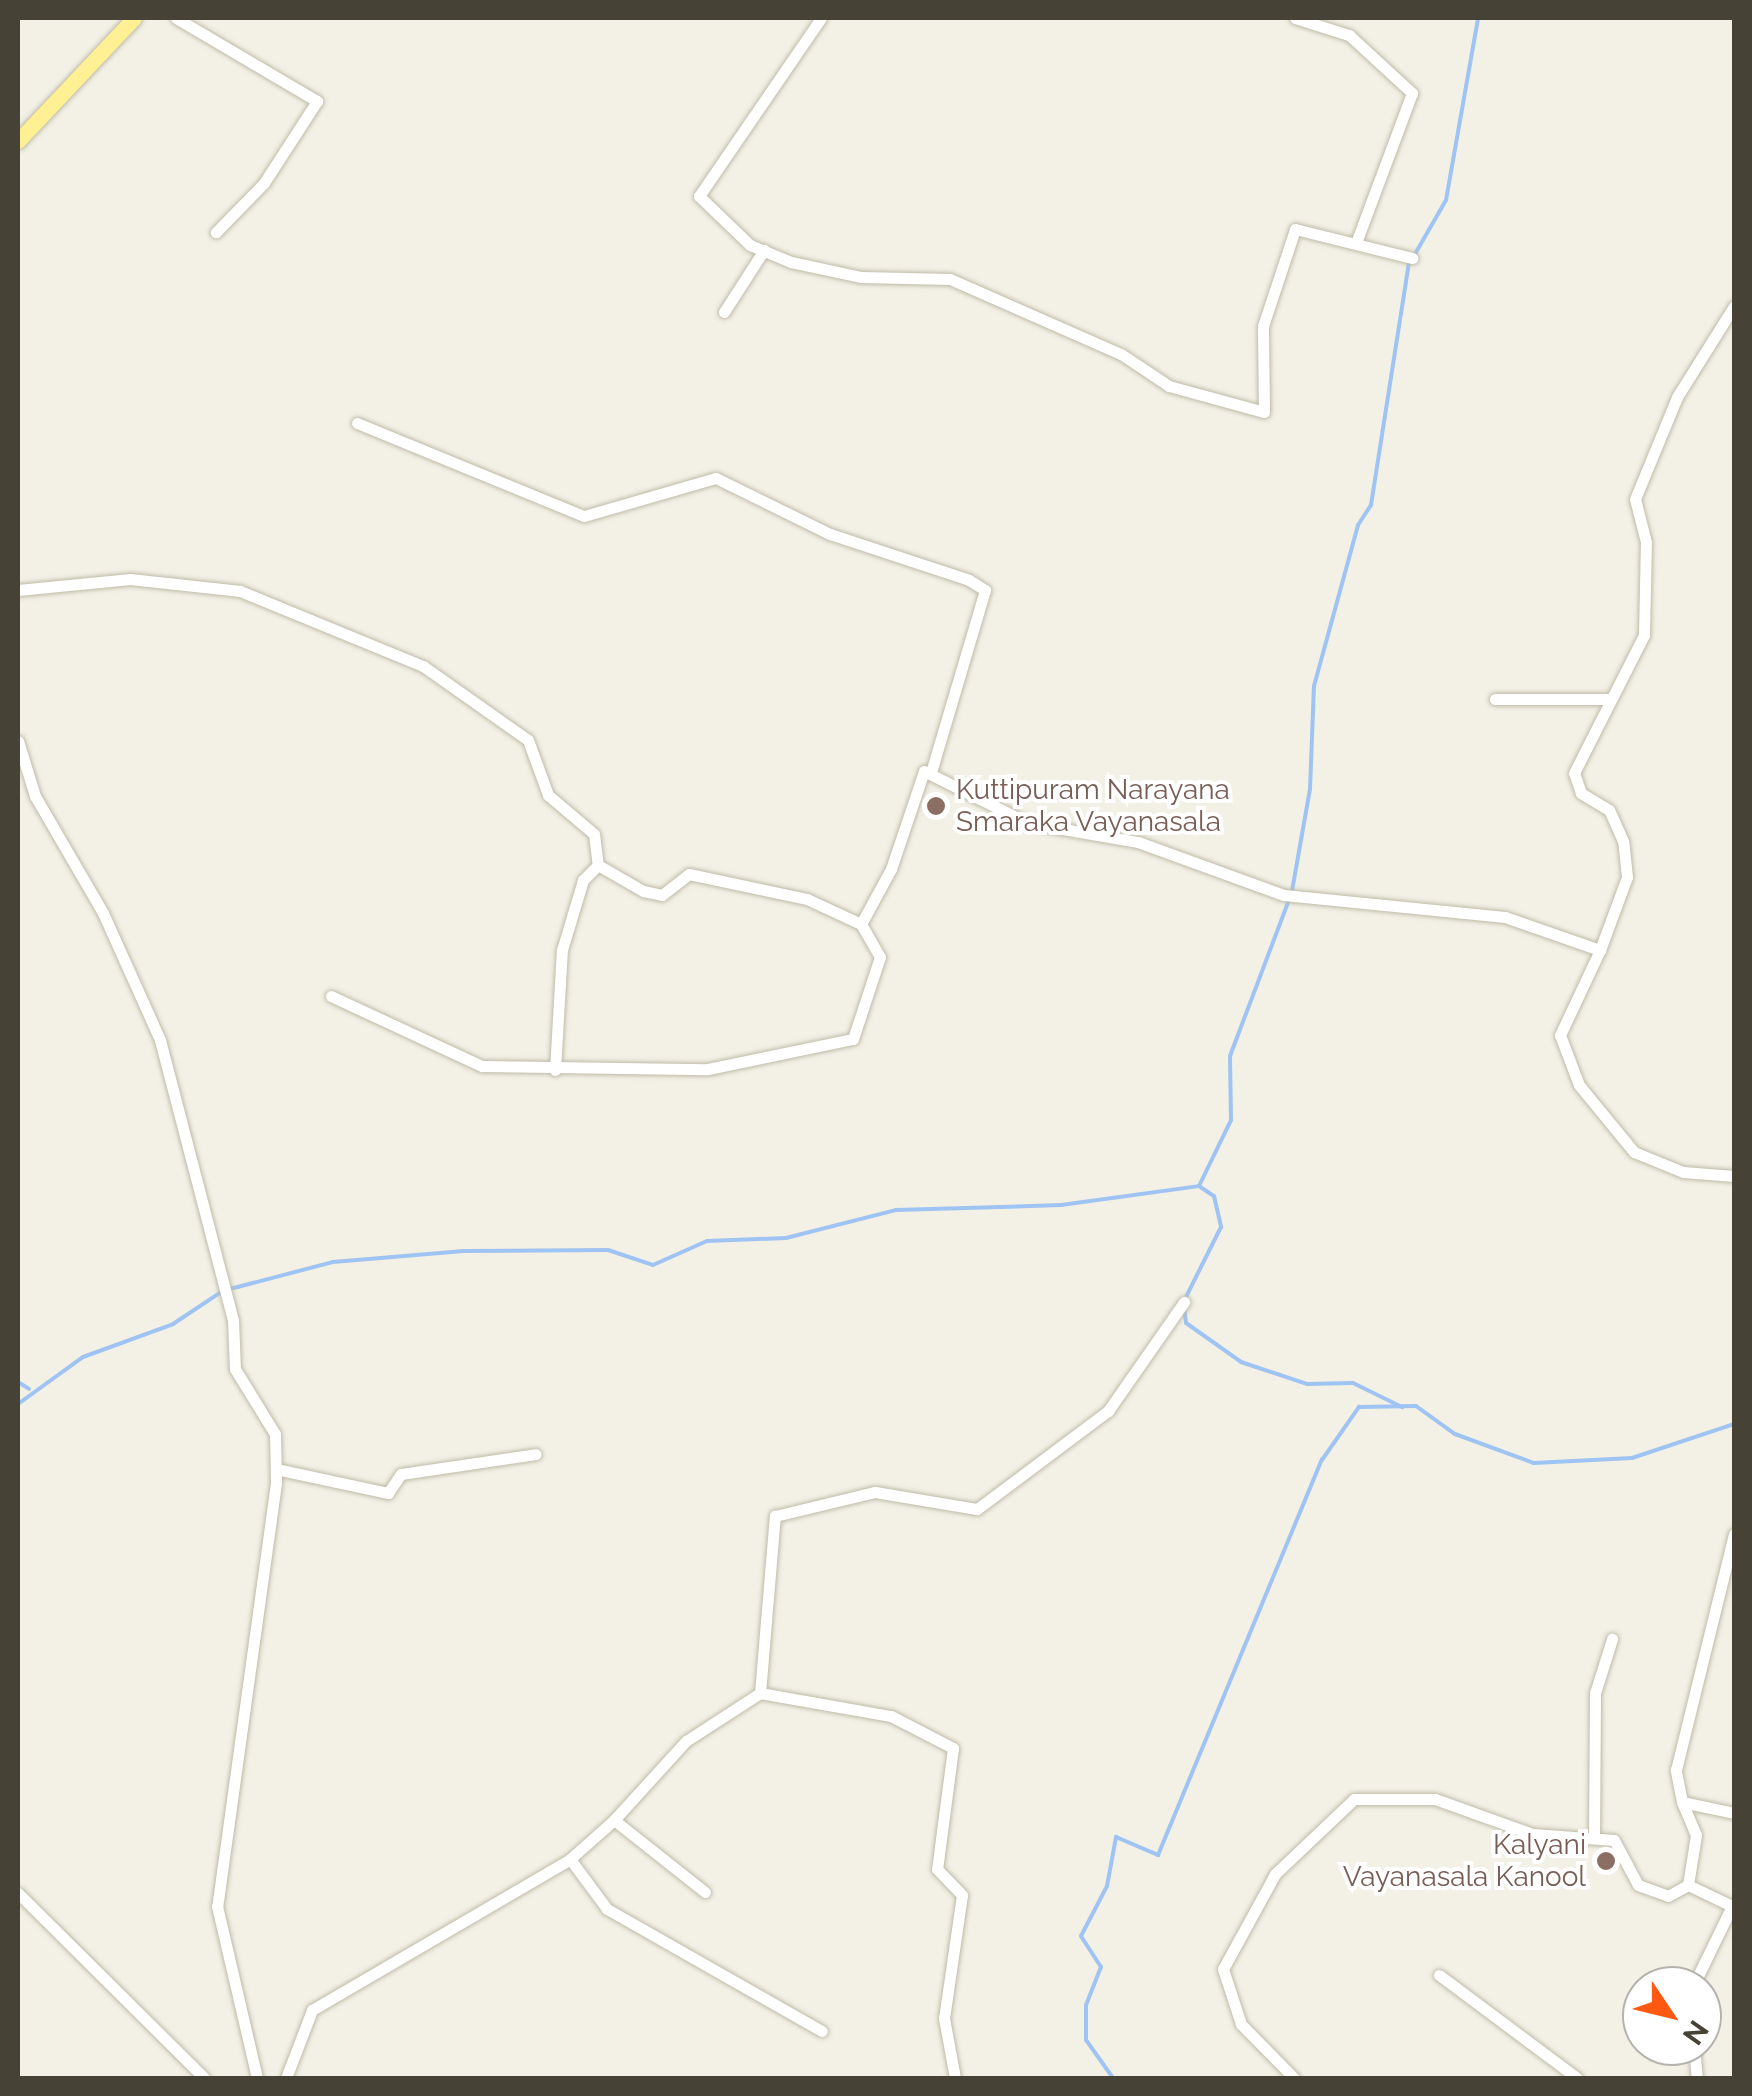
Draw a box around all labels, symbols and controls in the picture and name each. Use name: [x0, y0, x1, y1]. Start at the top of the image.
place label: Kuttipuram Narayana Smaraka Vayanasala: [956, 773, 1230, 839]
marker: Kuttipuram Narayana Smaraka Vayanasala: [925, 795, 947, 817]
place label: Kalyani Vayanasala Kanool: [1343, 1828, 1586, 1894]
marker: Kalyani Vayanasala Kanool: [1595, 1850, 1617, 1872]
north arrow: [1622, 1966, 1722, 2066]
text: N: [1676, 2014, 1715, 2051]

